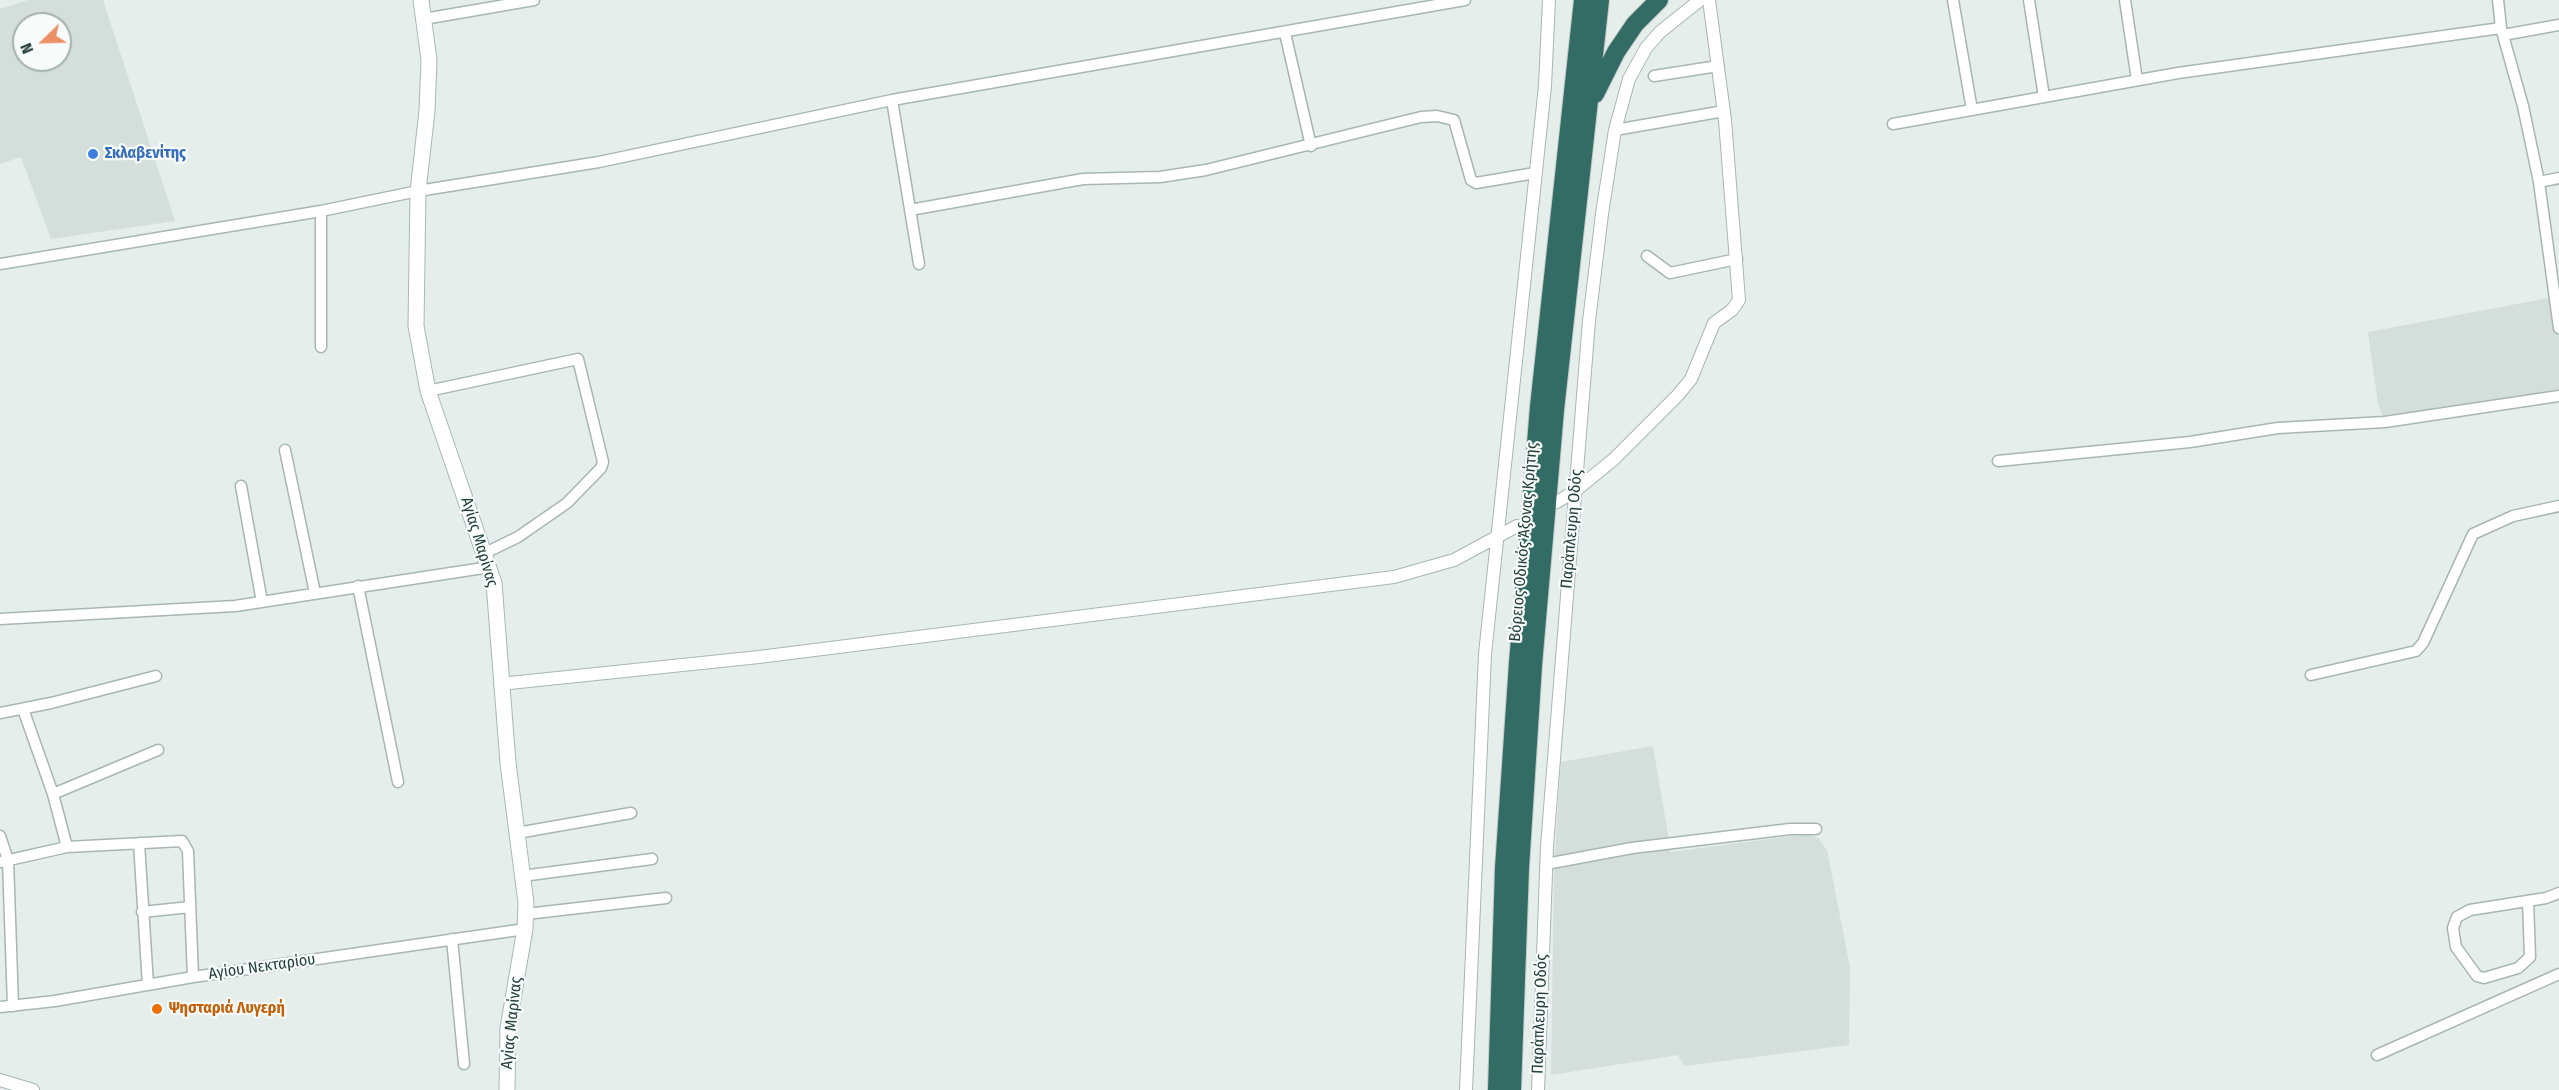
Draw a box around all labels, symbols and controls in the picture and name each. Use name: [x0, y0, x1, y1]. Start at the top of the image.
north arrow: [12, 12, 72, 72]
text: N: [16, 40, 37, 57]
place label: Σκλαβενίτης: [105, 144, 186, 164]
marker: Σκλαβενίτης: [86, 147, 100, 161]
street label: Βόρειος Οδικός Άξονας Κρήτης: [1506, 442, 1542, 642]
street label: Παράπλευρη Οδός: [1557, 469, 1587, 589]
street label: Αγίας Μαρίνας: [456, 495, 502, 589]
street label: Αγίου Νεκταρίου: [207, 950, 317, 984]
street label: Παράπλευρη Οδός: [1528, 954, 1552, 1074]
street label: Αγίας Μαρίνας: [498, 976, 526, 1070]
place label: Ψησταριά Λυγερή: [169, 999, 285, 1019]
marker: Ψησταριά Λυγερή: [150, 1002, 164, 1016]

